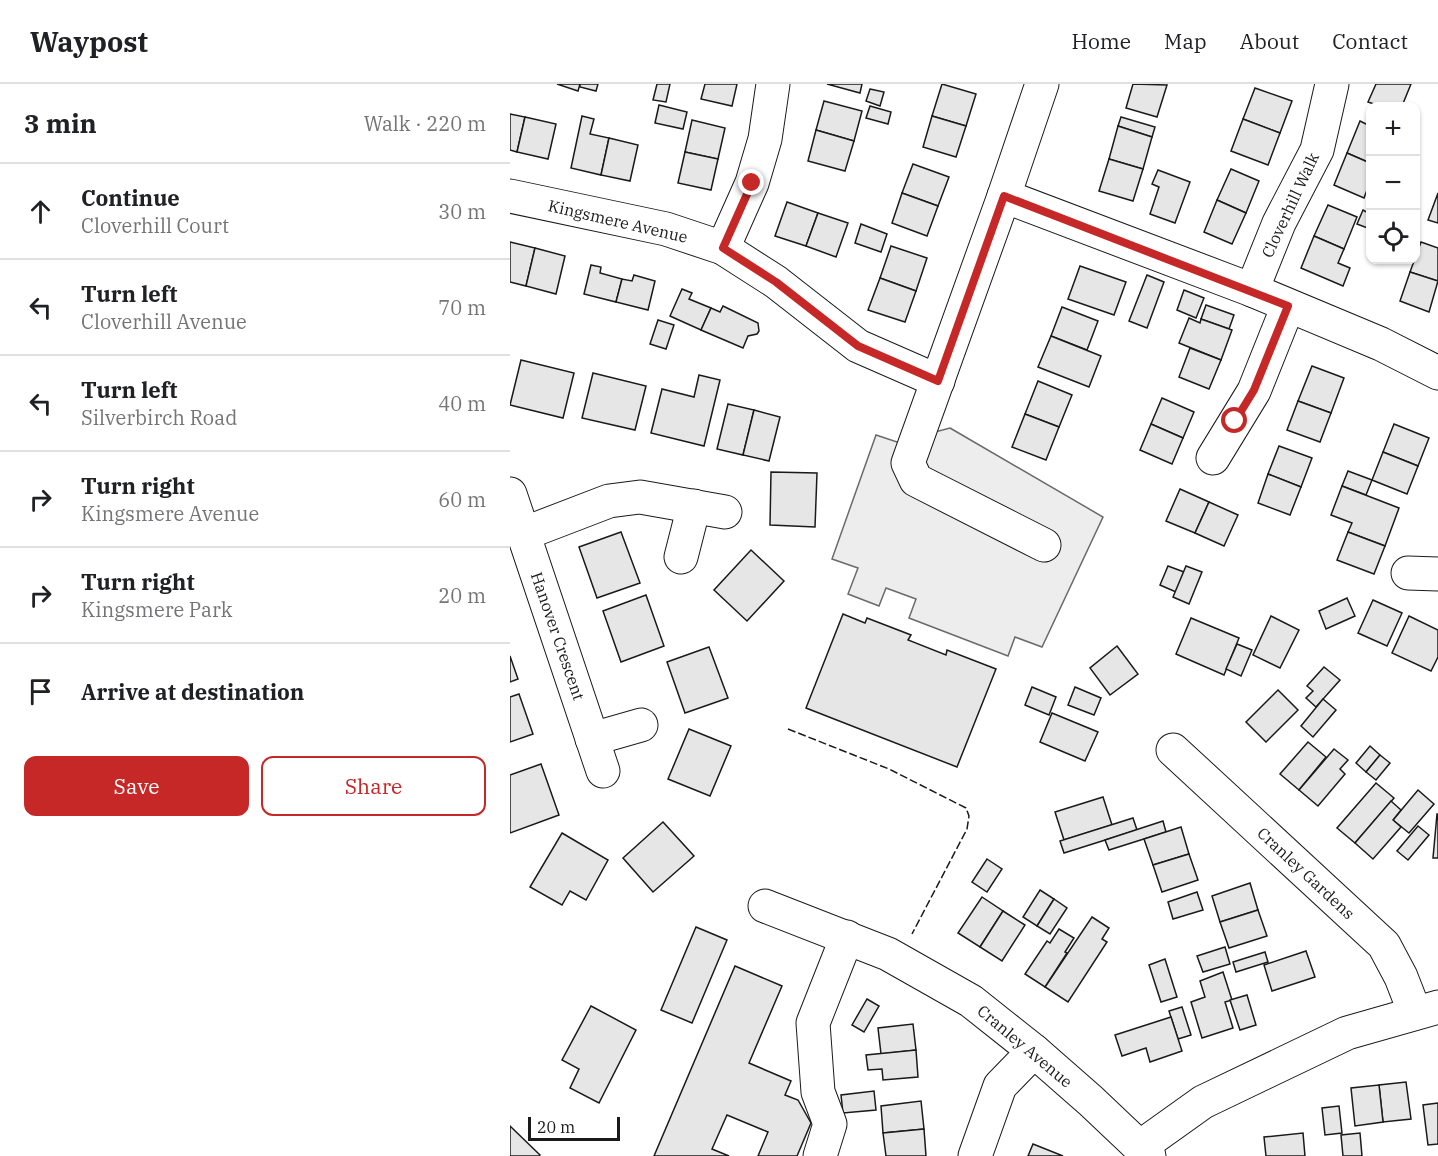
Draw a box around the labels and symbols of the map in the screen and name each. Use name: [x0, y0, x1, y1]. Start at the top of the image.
street label: Cloverhill Walk: [1257, 149, 1323, 261]
route end: [738, 169, 764, 195]
street label: Kingsmere Avenue: [546, 195, 690, 247]
route start: [1221, 407, 1247, 433]
street label: Hanover Crescent: [527, 569, 589, 703]
street label: Cranley Gardens: [1253, 823, 1359, 923]
street label: Cranley Avenue: [973, 1000, 1077, 1092]
scale bar: [528, 1114, 620, 1142]

